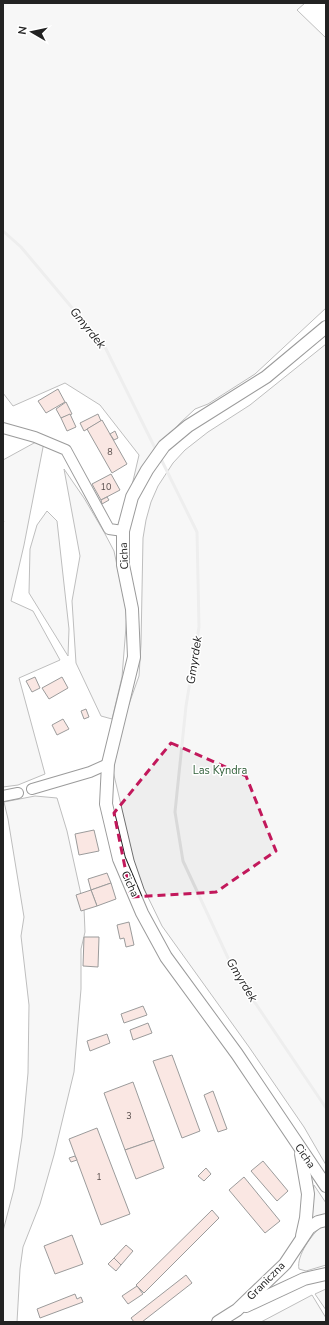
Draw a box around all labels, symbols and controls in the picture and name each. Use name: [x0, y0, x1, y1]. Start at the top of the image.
north arrow: [12, 12, 52, 52]
text: N: [15, 25, 31, 36]
water label: Gmyrdek: [66, 304, 110, 353]
house number: 8: [107, 446, 113, 458]
house number: 10: [101, 481, 111, 493]
street label: Cicha: [116, 542, 132, 570]
water label: Gmyrdek: [182, 634, 206, 685]
park label: Las Kyndra: [193, 763, 247, 778]
street label: Cicha: [118, 869, 142, 900]
water label: Gmyrdek: [223, 955, 262, 1006]
house number: 3: [126, 1110, 132, 1122]
street label: Cicha: [291, 1141, 319, 1172]
house number: 1: [96, 1171, 102, 1183]
street label: Graniczna: [243, 1258, 289, 1304]

